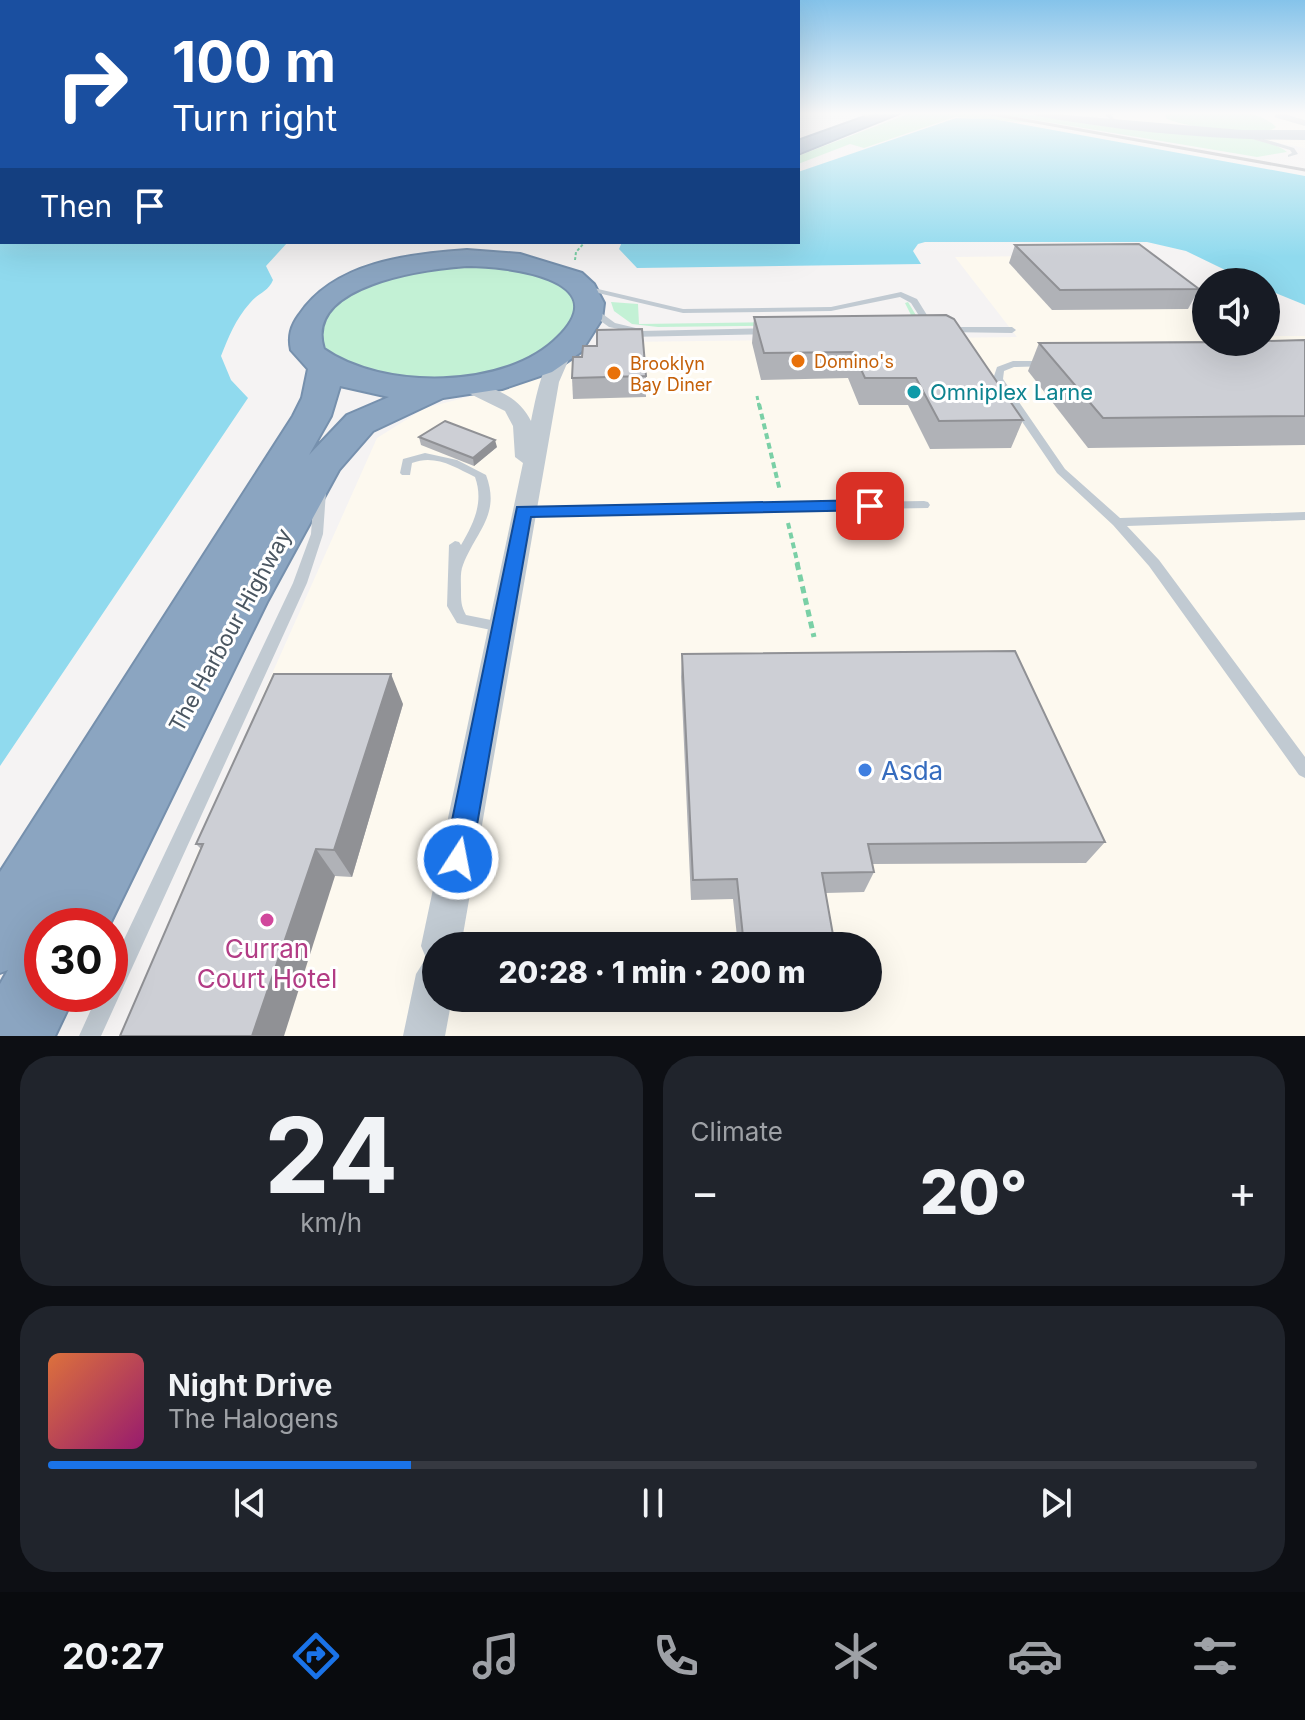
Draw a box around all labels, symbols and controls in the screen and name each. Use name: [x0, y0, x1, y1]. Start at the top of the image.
text: 100 m: [172, 28, 336, 96]
icon: right: [40, 32, 144, 136]
text: Turn right: [172, 96, 337, 140]
icon: arrive: [128, 184, 172, 228]
text: Then: [40, 188, 112, 224]
map controls: [1192, 268, 1280, 356]
button: sound: [1192, 268, 1280, 356]
place label: Domino's: [814, 351, 894, 372]
marker: Domino's: [789, 352, 807, 370]
place label: Brooklyn Bay Diner: [630, 353, 712, 395]
marker: Brooklyn Bay Diner: [605, 364, 623, 382]
place label: Omniplex Larne: [930, 379, 1093, 405]
marker: Omniplex Larne: [905, 383, 923, 401]
pin: [836, 472, 904, 540]
icon: arrive: [848, 484, 892, 528]
street label: The Harbour Highway: [163, 524, 297, 736]
place label: Asda: [881, 755, 943, 786]
marker: Asda: [856, 761, 874, 779]
position arrow: [416, 817, 500, 901]
speed limit sign: 30: [24, 908, 128, 1012]
marker: Curran Court Hotel: [258, 911, 276, 929]
place label: Curran Court Hotel: [197, 933, 337, 994]
text: 20:28 · 1 min · 200 m: [498, 954, 806, 990]
text: 24: [264, 1092, 398, 1218]
text: Climate: [691, 1116, 783, 1147]
text: 20°: [920, 1156, 1027, 1228]
text: −: [691, 1165, 720, 1219]
text: +: [1228, 1165, 1257, 1219]
text: km/h: [300, 1207, 362, 1238]
text: Night Drive: [168, 1367, 332, 1403]
text: The Halogens: [168, 1403, 339, 1434]
icon: previous: [228, 1481, 272, 1525]
icon: pause: [631, 1481, 675, 1525]
icon: next: [1034, 1481, 1078, 1525]
icon: directions: [288, 1628, 344, 1684]
icon: music: [468, 1628, 524, 1684]
icon: phone: [648, 1628, 704, 1684]
icon: climate: [828, 1628, 884, 1684]
icon: car: [1007, 1628, 1063, 1684]
icon: filters: [1187, 1628, 1243, 1684]
text: 20:27: [62, 1634, 164, 1678]

